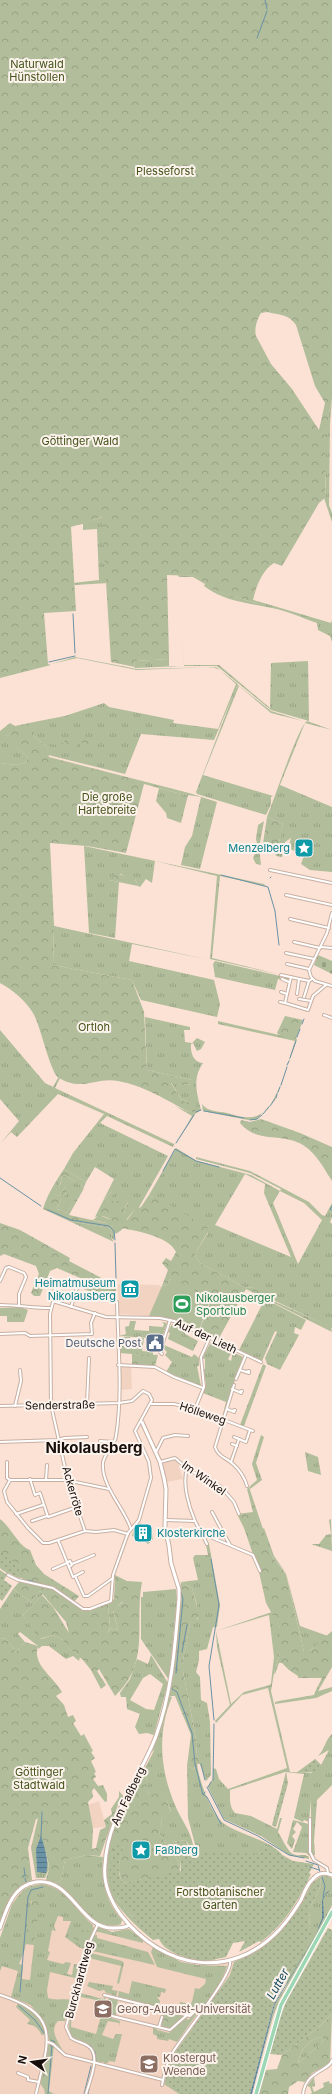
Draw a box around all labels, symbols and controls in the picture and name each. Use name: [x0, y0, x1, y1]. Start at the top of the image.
park label: Naturwald Hünstollen: [9, 57, 65, 84]
park label: Plesseforst: [136, 164, 194, 178]
park label: Göttinger Wald: [41, 434, 119, 448]
park label: Die große Hartebreite: [78, 790, 136, 817]
place icon: Menzelberg: [293, 837, 315, 859]
place label: Menzelberg: [228, 841, 290, 855]
park label: Ortloh: [78, 1020, 110, 1034]
place label: Heimatmuseum Nikolausberg: [35, 1276, 116, 1303]
museum icon: Heimatmuseum Nikolausberg: [119, 1278, 141, 1300]
place label: Nikolausberger Sportclub: [196, 1291, 275, 1318]
sports icon: Nikolausberger Sportclub: [171, 1293, 193, 1315]
street label: Auf der Lieth: [173, 1315, 239, 1357]
public building icon: Deutsche Post: [144, 1332, 166, 1354]
place label: Deutsche Post: [66, 1336, 141, 1350]
street label: Senderstraße: [25, 1397, 95, 1413]
street label: Hölleweg: [178, 1399, 228, 1427]
district label: Nikolausberg: [45, 1438, 143, 1457]
street label: Im Winkel: [179, 1458, 229, 1498]
street label: Ackerröte: [59, 1465, 87, 1517]
building icon: Klosterkirche: [132, 1522, 154, 1544]
place label: Klosterkirche: [157, 1526, 226, 1540]
street label: Am Faßberg: [108, 1764, 148, 1828]
park label: Göttinger Stadtwald: [13, 1765, 65, 1792]
place icon: Faßberg: [130, 1839, 152, 1861]
place label: Faßberg: [155, 1843, 198, 1857]
park label: Forstbotanischer Garten: [176, 1885, 264, 1912]
street label: Burckhardtweg: [62, 1940, 96, 2020]
water label: Lutter: [263, 1965, 292, 2002]
school or university icon: Georg-August-Universität: [92, 1998, 114, 2020]
place label: Georg-August-Universität: [117, 2002, 251, 2016]
north arrow: [12, 2042, 52, 2082]
place label: Klostergut Weende: [163, 2051, 217, 2078]
school or university icon: Klostergut Weende: [138, 2053, 160, 2075]
text: N: [14, 2054, 30, 2065]

